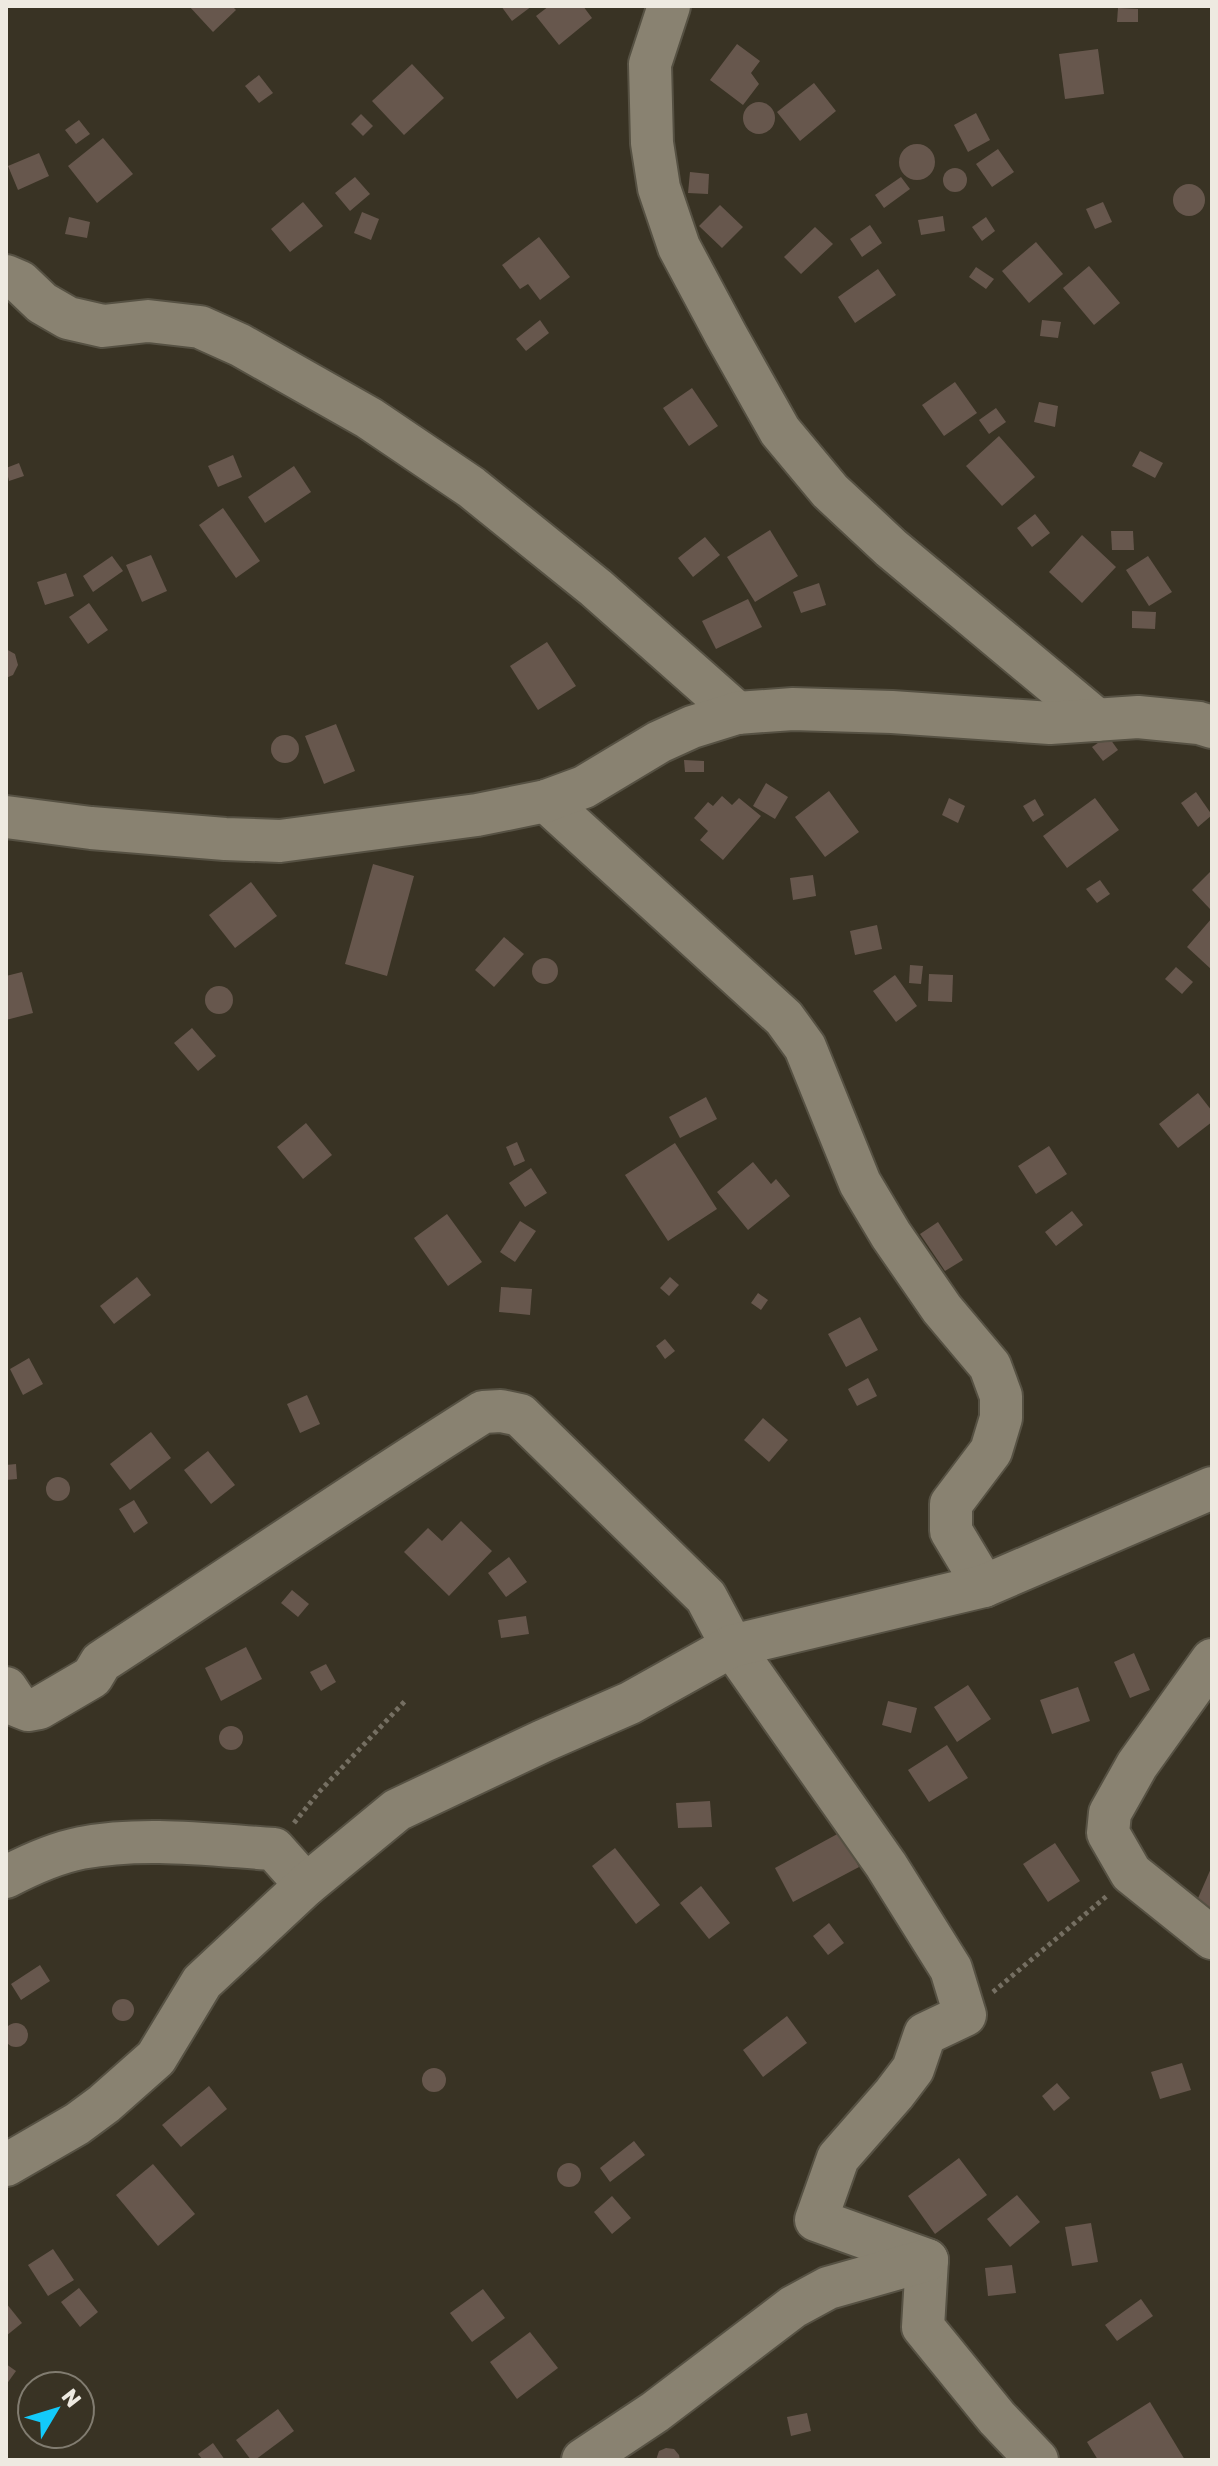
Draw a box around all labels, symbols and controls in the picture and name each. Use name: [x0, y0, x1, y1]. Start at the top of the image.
north arrow: [16, 2370, 96, 2450]
text: N: [56, 2383, 87, 2413]

